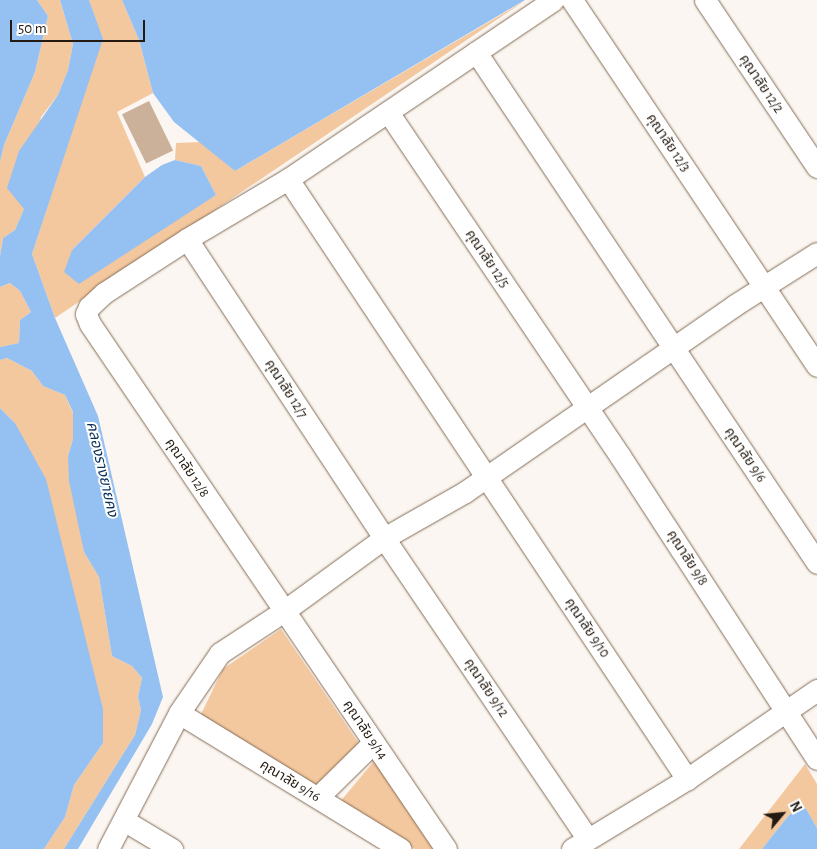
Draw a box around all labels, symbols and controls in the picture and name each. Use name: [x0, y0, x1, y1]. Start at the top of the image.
scale bar: [12, 10, 148, 42]
text: 50 m: [18, 21, 47, 36]
street label: คุณาลัย 12/2: [735, 51, 787, 117]
street label: คุณาลัย 12/3: [642, 111, 694, 175]
street label: คุณาลัย 12/5: [461, 227, 513, 291]
street label: คุณาลัย 12/7: [261, 356, 311, 422]
water label: คลองรางยายคง: [82, 420, 122, 518]
street label: คุณาลัย 9/6: [720, 424, 770, 486]
street label: คุณาลัย 12/8: [161, 435, 213, 501]
street label: คุณาลัย 9/8: [663, 527, 711, 589]
street label: คุณาลัย 9/10: [561, 595, 613, 661]
street label: คุณาลัย 9/12: [460, 655, 512, 721]
street label: คุณาลัย 9/14: [339, 697, 391, 763]
street label: คุณาลัย 9/16: [257, 756, 323, 806]
north arrow: [757, 789, 807, 839]
text: N: [787, 799, 804, 815]

